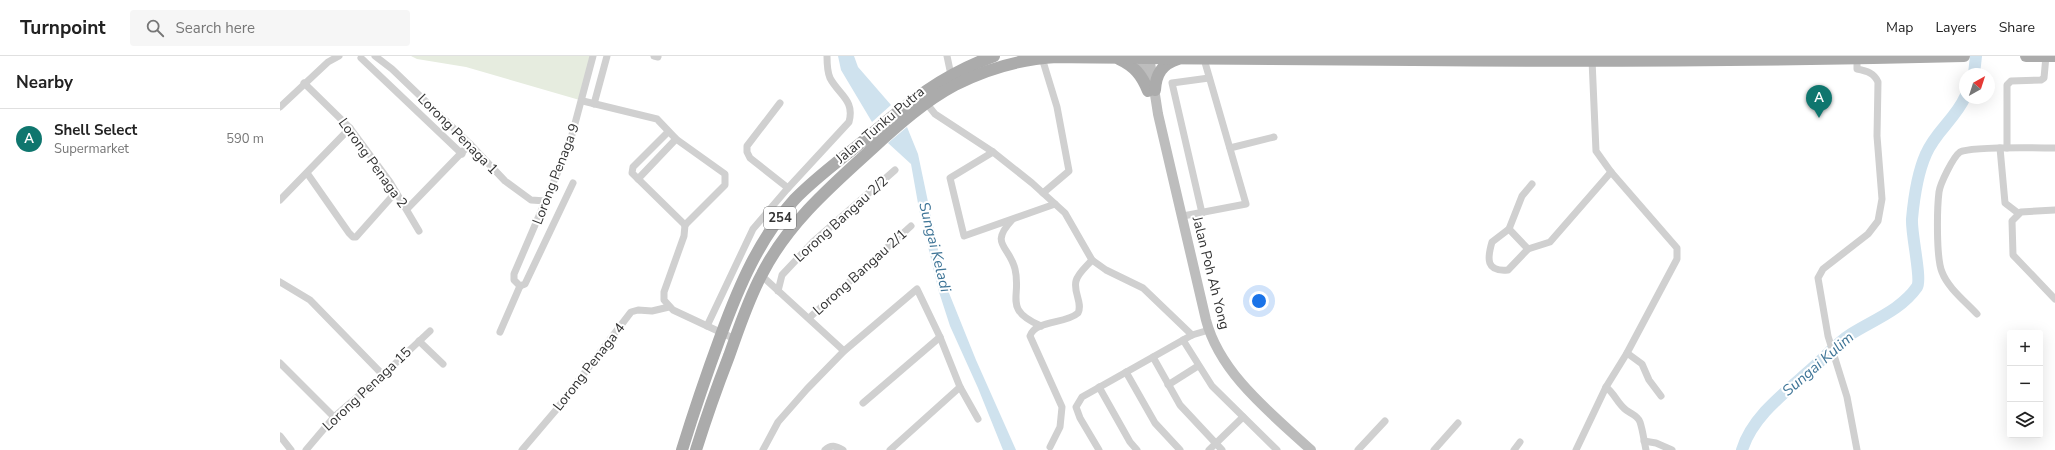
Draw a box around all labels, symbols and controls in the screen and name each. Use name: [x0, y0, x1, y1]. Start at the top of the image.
search box: [130, 10, 410, 46]
text: Turnpoint: [20, 15, 106, 41]
icon: search: [144, 17, 166, 39]
text: Search here: [176, 18, 255, 38]
text: Map: [1886, 18, 1913, 37]
text: Layers: [1935, 18, 1977, 37]
text: Share: [1999, 18, 2035, 37]
north arrow: [1959, 68, 1995, 104]
text: Nearby: [16, 71, 73, 94]
street label: Jalan Tunku Putra: [831, 82, 928, 168]
pin: A: [1806, 85, 1832, 118]
street label: Lorong Penaga 1: [414, 90, 502, 178]
street label: Lorong Penaga 2: [334, 114, 412, 212]
text: Shell Select: [54, 120, 137, 140]
street label: Lorong Penaga 9: [528, 121, 584, 227]
text: A: [24, 130, 34, 148]
text: 590 m: [226, 130, 264, 148]
text: Supermarket: [54, 140, 129, 158]
street label: Lorong Bangau 2/2: [790, 172, 892, 266]
water label: Sungai Keladi: [914, 200, 956, 295]
road number: 254: [764, 207, 796, 229]
street label: Jalan Poh Ah Yong: [1188, 214, 1234, 332]
street label: Lorong Bangau 2/1: [809, 225, 911, 319]
your location: [1249, 291, 1269, 311]
street label: Lorong Penaga 4: [549, 319, 629, 415]
water label: Sungai Kulim: [1778, 327, 1858, 401]
map controls: [2007, 330, 2043, 438]
button: +: [2007, 330, 2043, 366]
street label: Lorong Penaga 15: [318, 343, 416, 435]
button: −: [2007, 366, 2043, 402]
button: layers: [2007, 402, 2043, 438]

